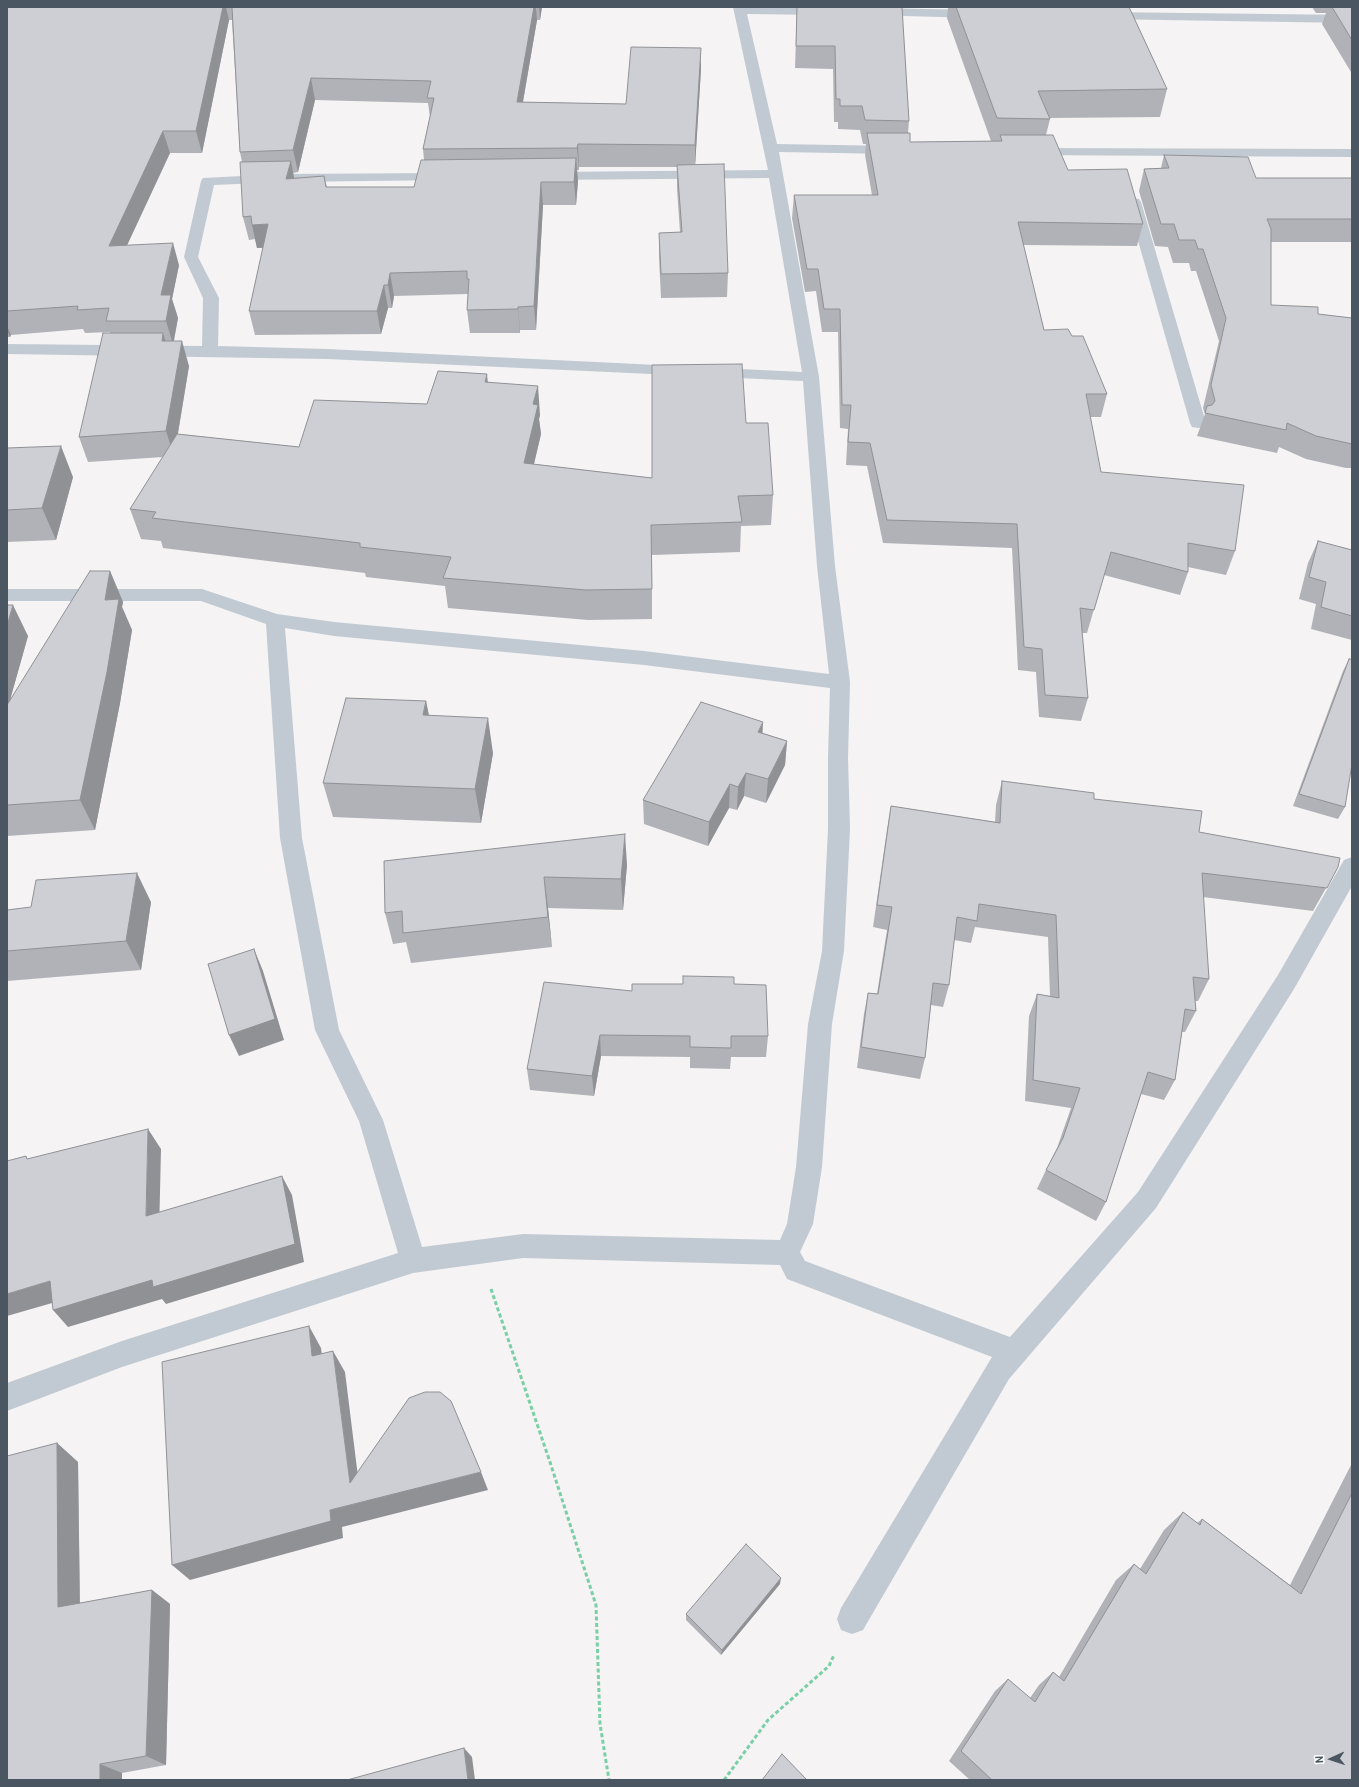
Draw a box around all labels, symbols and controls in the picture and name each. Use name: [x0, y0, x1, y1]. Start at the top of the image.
north arrow: [1311, 1739, 1351, 1779]
text: N: [1312, 1756, 1325, 1764]

